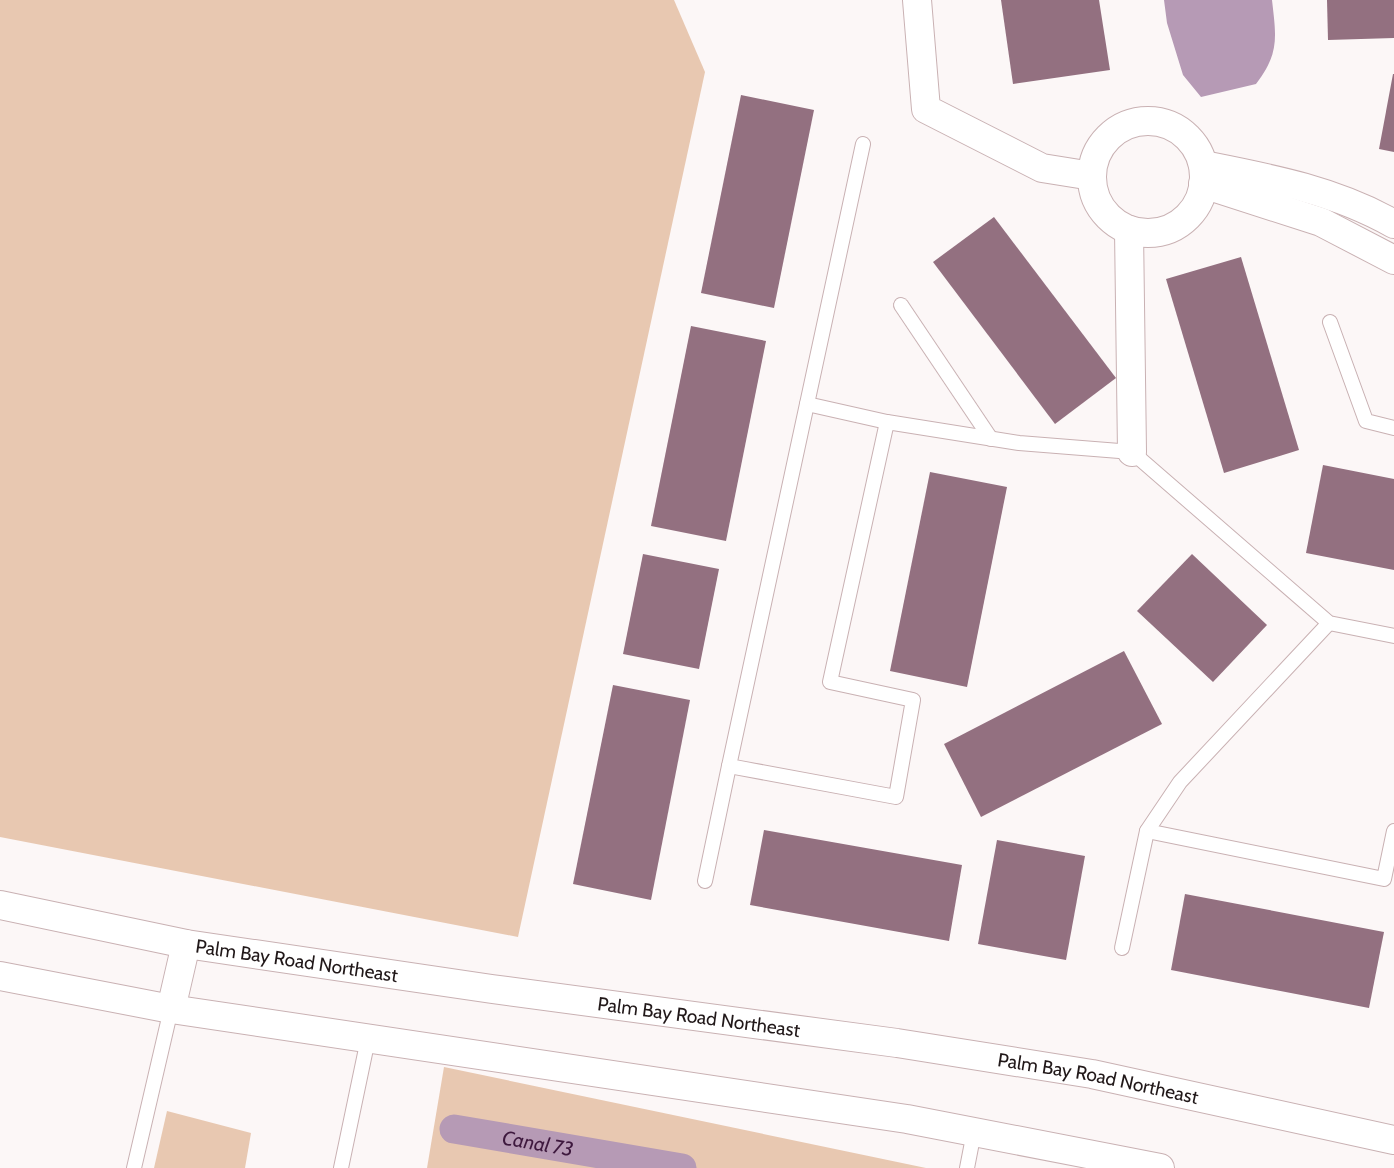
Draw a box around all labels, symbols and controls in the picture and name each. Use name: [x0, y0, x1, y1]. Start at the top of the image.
street label: Palm Bay Road Northeast: [194, 935, 400, 987]
street label: Palm Bay Road Northeast: [596, 992, 802, 1042]
street label: Palm Bay Road Northeast: [996, 1048, 1201, 1109]
water label: Canal 73: [500, 1125, 575, 1161]

